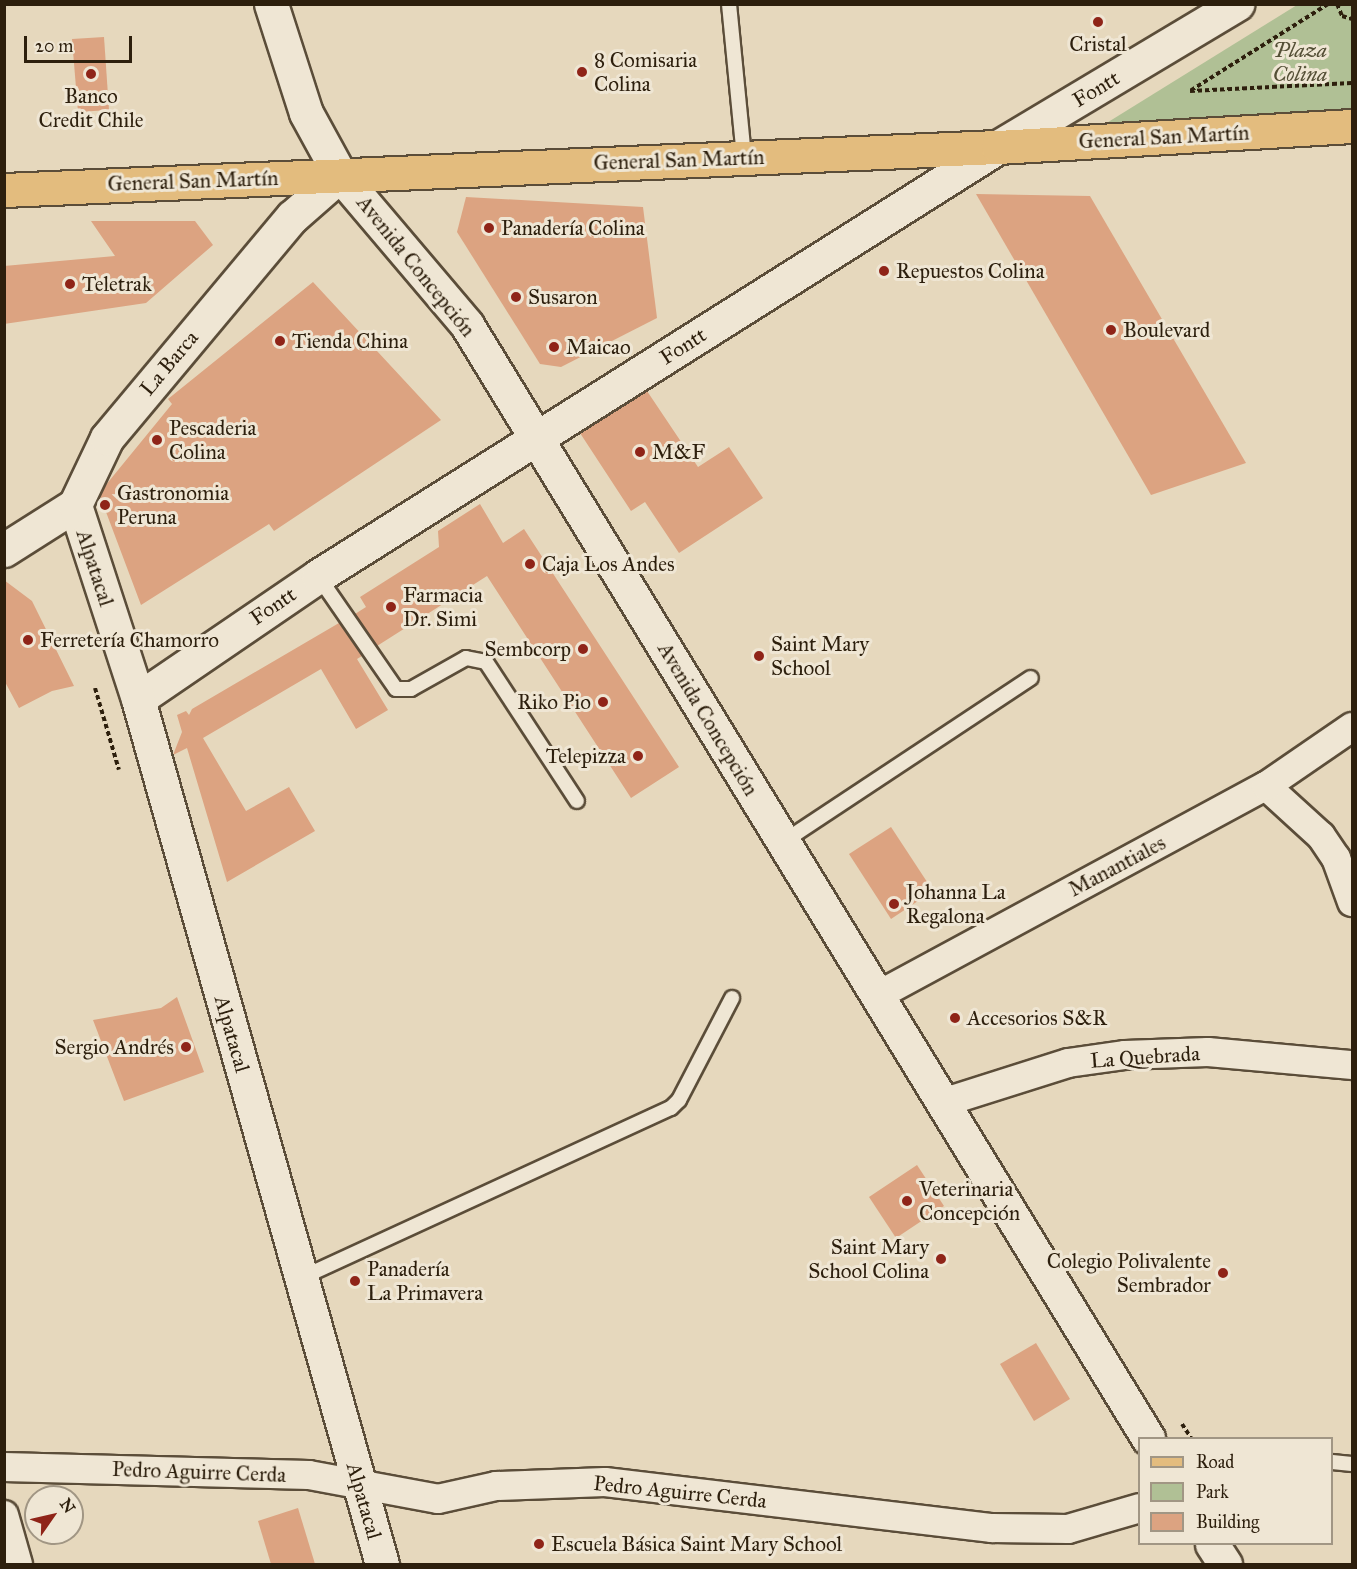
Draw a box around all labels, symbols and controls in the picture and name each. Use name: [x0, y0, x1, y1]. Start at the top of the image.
marker: Cristal: [1091, 15, 1105, 29]
scale bar: [27, 24, 135, 62]
place label: Cristal: [1069, 31, 1127, 57]
text: 20 m: [35, 35, 73, 57]
park label: Plaza Colina: [1273, 37, 1327, 87]
place label: 8 Comisaria Colina: [594, 47, 697, 97]
marker: 8 Comisaria Colina: [575, 65, 589, 79]
street label: Fontt: [1068, 65, 1124, 113]
marker: Banco Credit Chile: [84, 67, 98, 81]
place label: Banco Credit Chile: [38, 83, 144, 133]
street label: General San Martín: [1078, 120, 1250, 154]
street label: General San Martín: [593, 144, 765, 176]
street label: General San Martín: [107, 165, 279, 197]
street label: Avenida Concepción: [351, 190, 481, 342]
place label: Panadería Colina: [501, 215, 645, 241]
marker: Panadería Colina: [482, 221, 496, 235]
place label: Repuestos Colina: [896, 258, 1045, 284]
marker: Repuestos Colina: [877, 264, 891, 278]
place label: Teletrak: [82, 271, 152, 297]
marker: Teletrak: [63, 277, 77, 291]
place label: Susaron: [528, 284, 598, 310]
marker: Susaron: [509, 290, 523, 304]
place label: Boulevard: [1123, 317, 1210, 343]
street label: Fontt: [655, 322, 711, 370]
marker: Boulevard: [1104, 323, 1118, 337]
street label: La Barca: [135, 325, 203, 401]
place label: Tienda China: [292, 328, 408, 354]
marker: Tienda China: [273, 334, 287, 348]
place label: Maicao: [566, 334, 631, 360]
marker: Maicao: [547, 340, 561, 354]
place label: Pescaderia Colina: [169, 415, 256, 465]
marker: Pescaderia Colina: [150, 433, 164, 447]
place label: M&F: [652, 439, 705, 465]
marker: M&F: [633, 445, 647, 459]
place label: Gastronomia Peruna: [117, 480, 229, 530]
marker: Gastronomia Peruna: [98, 498, 112, 512]
street label: Alpatacal: [71, 527, 119, 609]
place label: Caja Los Andes: [542, 551, 675, 577]
marker: Caja Los Andes: [523, 557, 537, 571]
street label: Fontt: [245, 582, 301, 630]
place label: Farmacia Dr. Simi: [403, 582, 483, 632]
marker: Farmacia Dr. Simi: [384, 600, 398, 614]
place label: Ferretería Chamorro: [40, 627, 219, 653]
place label: Saint Mary School: [771, 631, 869, 681]
marker: Ferretería Chamorro: [21, 633, 35, 647]
place label: Sembcorp: [485, 636, 571, 662]
street label: Avenida Concepción: [652, 638, 764, 800]
marker: Sembcorp: [576, 642, 590, 656]
marker: Saint Mary School: [752, 649, 766, 663]
place label: Riko Pio: [517, 689, 591, 715]
marker: Riko Pio: [596, 695, 610, 709]
place label: Telepizza: [546, 743, 626, 769]
marker: Telepizza: [631, 749, 645, 763]
street label: Manantiales: [1064, 830, 1170, 902]
place label: Johanna La Regalona: [906, 879, 1006, 929]
marker: Johanna La Regalona: [887, 897, 901, 911]
street label: Alpatacal: [209, 993, 255, 1075]
place label: Accesorios S&R: [967, 1005, 1107, 1031]
marker: Accesorios S&R: [948, 1011, 962, 1025]
place label: Sergio Andrés: [54, 1034, 174, 1060]
marker: Sergio Andrés: [179, 1040, 193, 1054]
street label: La Quebrada: [1089, 1041, 1201, 1073]
place label: Veterinaria Concepción: [919, 1176, 1020, 1226]
marker: Veterinaria Concepción: [900, 1194, 914, 1208]
place label: Saint Mary School Colina: [808, 1234, 929, 1284]
place label: Colegio Polivalente Sembrador: [1047, 1248, 1211, 1298]
marker: Saint Mary School Colina: [934, 1252, 948, 1266]
place label: Panadería La Primavera: [367, 1256, 483, 1306]
marker: Colegio Polivalente Sembrador: [1216, 1266, 1230, 1280]
marker: Panadería La Primavera: [348, 1274, 362, 1288]
legend: [1138, 1437, 1333, 1545]
text: Road: [1196, 1451, 1234, 1473]
street label: Pedro Aguirre Cerda: [112, 1456, 286, 1488]
street label: Alpatacal: [341, 1460, 387, 1542]
street label: Pedro Aguirre Cerda: [592, 1470, 768, 1514]
text: Park: [1196, 1481, 1229, 1503]
north arrow: [24, 1485, 84, 1545]
text: N: [56, 1495, 79, 1517]
text: Building: [1196, 1511, 1259, 1533]
place label: Escuela Básica Saint Mary School: [551, 1531, 842, 1557]
marker: Escuela Básica Saint Mary School: [532, 1537, 546, 1551]

